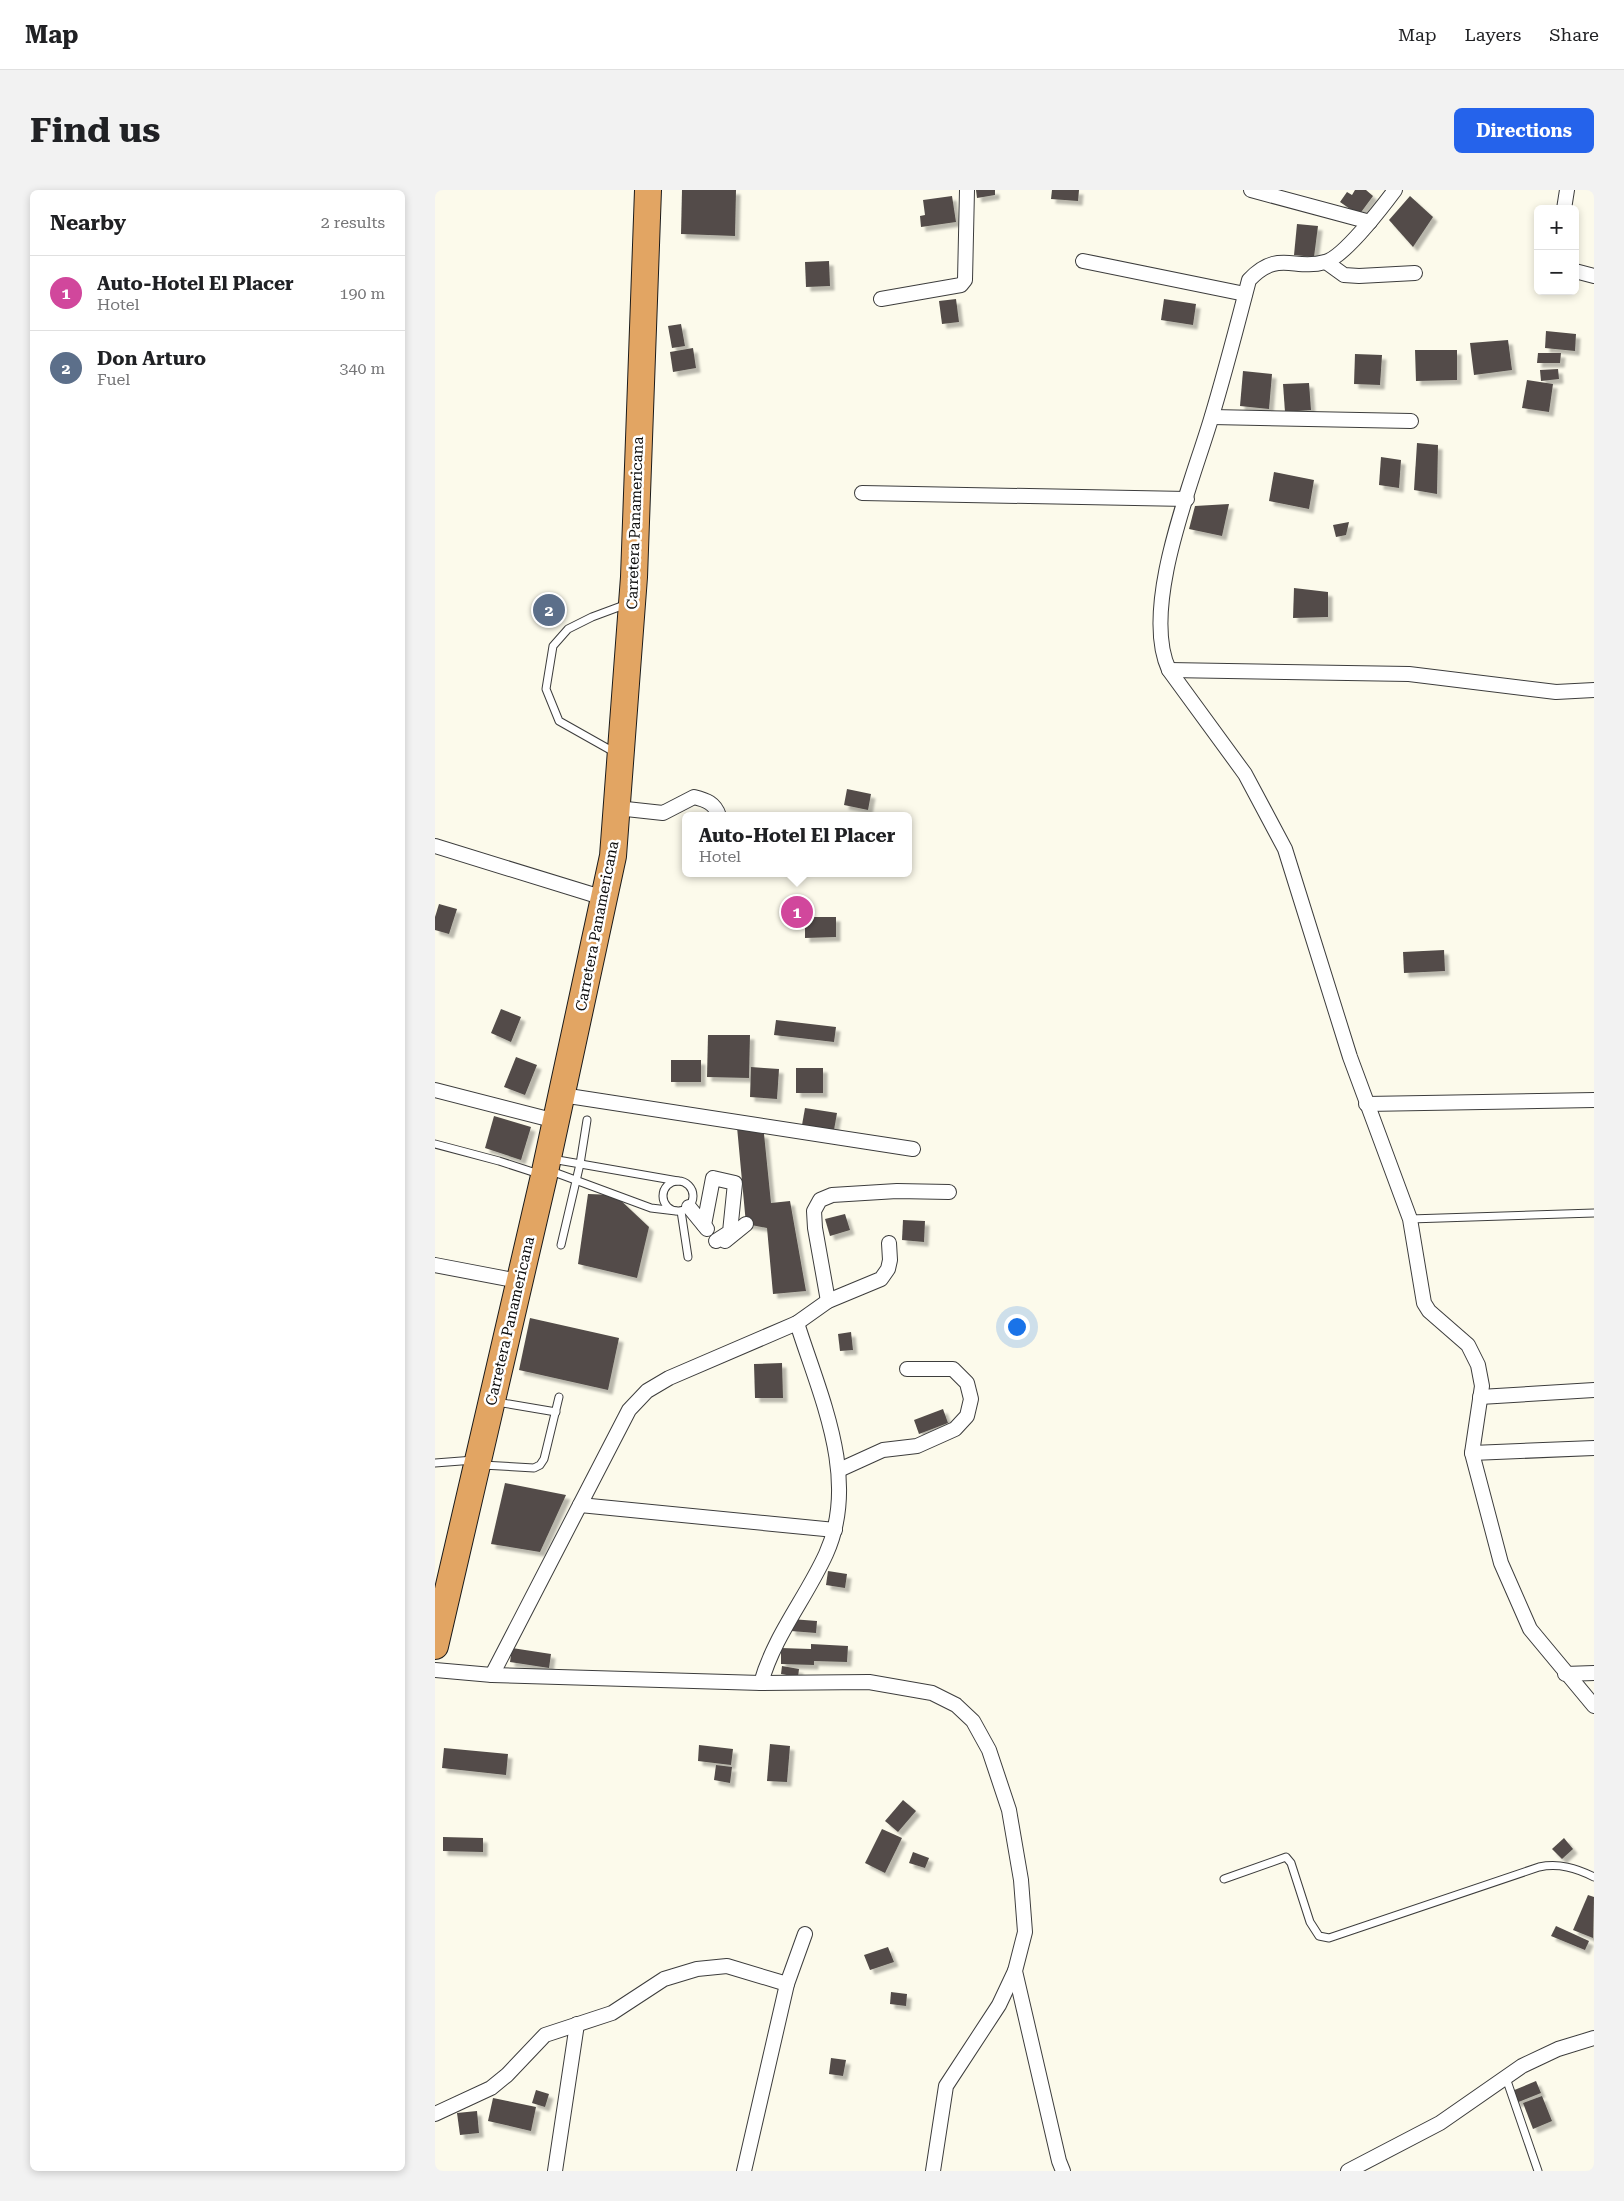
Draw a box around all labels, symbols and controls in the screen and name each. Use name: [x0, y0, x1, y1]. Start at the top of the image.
text: Map: [25, 21, 79, 49]
text: Map: [1398, 24, 1437, 45]
text: Layers: [1465, 24, 1521, 45]
text: Share: [1549, 24, 1599, 45]
button: Directions: [1454, 108, 1594, 153]
text: Find us: [30, 110, 160, 151]
map controls: [1534, 205, 1579, 295]
button: +: [1534, 205, 1579, 250]
text: Nearby: [50, 211, 126, 235]
text: 2 results: [321, 213, 385, 232]
button: −: [1534, 250, 1579, 295]
text: Auto-Hotel El Placer: [97, 272, 294, 295]
text: 1: [62, 284, 70, 303]
text: 190 m: [339, 284, 385, 303]
text: Hotel: [97, 295, 139, 314]
text: Don Arturo: [97, 347, 206, 370]
text: 2: [62, 359, 70, 378]
text: 340 m: [339, 359, 385, 378]
text: Fuel: [97, 370, 130, 389]
street label: Carretera Panamericana: [623, 436, 647, 610]
pin: 2: [533, 591, 565, 629]
popup: [682, 812, 912, 877]
text: Auto-Hotel El Placer: [699, 824, 895, 847]
street label: Carretera Panamericana: [572, 839, 622, 1013]
text: Hotel: [699, 847, 741, 866]
pin: 1: [781, 893, 813, 931]
street label: Carretera Panamericana: [482, 1235, 538, 1407]
your location: [1004, 1314, 1030, 1340]

